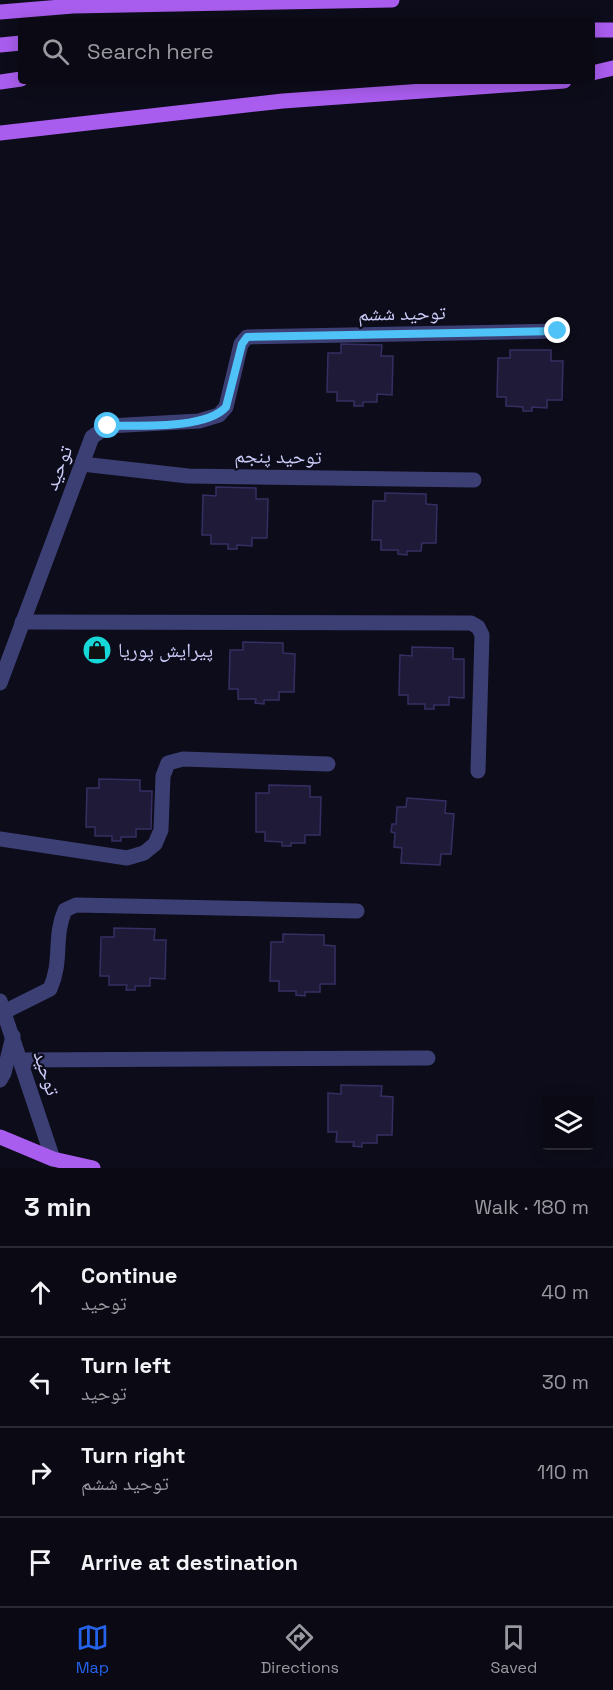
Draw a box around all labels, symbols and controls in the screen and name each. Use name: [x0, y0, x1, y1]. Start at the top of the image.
search box: [18, 18, 595, 84]
icon: search: [39, 35, 72, 68]
text: Search here: [87, 37, 214, 65]
street label: توحید ششم: [358, 299, 446, 328]
route end: [544, 317, 570, 343]
route start: [94, 412, 120, 438]
street label: توحید: [38, 442, 78, 494]
street label: توحید پنجم: [234, 442, 322, 471]
shop icon: پیرایش پوریا: [81, 634, 113, 666]
place label: پیرایش پوریا: [118, 637, 213, 663]
street label: توحید: [28, 1047, 66, 1099]
map controls: [541, 1096, 595, 1150]
button: layers: [541, 1096, 595, 1150]
text: 3 min: [24, 1190, 92, 1224]
text: Walk · 180 m: [475, 1194, 589, 1220]
text: Continue: [81, 1261, 177, 1289]
icon: ahead: [24, 1276, 57, 1309]
text: 40 m: [541, 1279, 589, 1305]
text: توحید: [81, 1290, 127, 1316]
text: Turn left: [81, 1351, 171, 1379]
icon: left: [24, 1366, 57, 1399]
text: 30 m: [542, 1369, 589, 1395]
text: توحید: [81, 1380, 127, 1406]
text: Turn right: [81, 1441, 186, 1469]
icon: right: [24, 1456, 57, 1489]
text: 110 m: [537, 1459, 589, 1485]
text: توحید ششم: [81, 1470, 169, 1496]
icon: arrive: [24, 1546, 57, 1579]
text: Arrive at destination: [81, 1548, 298, 1576]
tab: Map: [76, 1621, 109, 1678]
tab: Directions: [261, 1621, 339, 1678]
tab: Saved: [491, 1621, 537, 1678]

